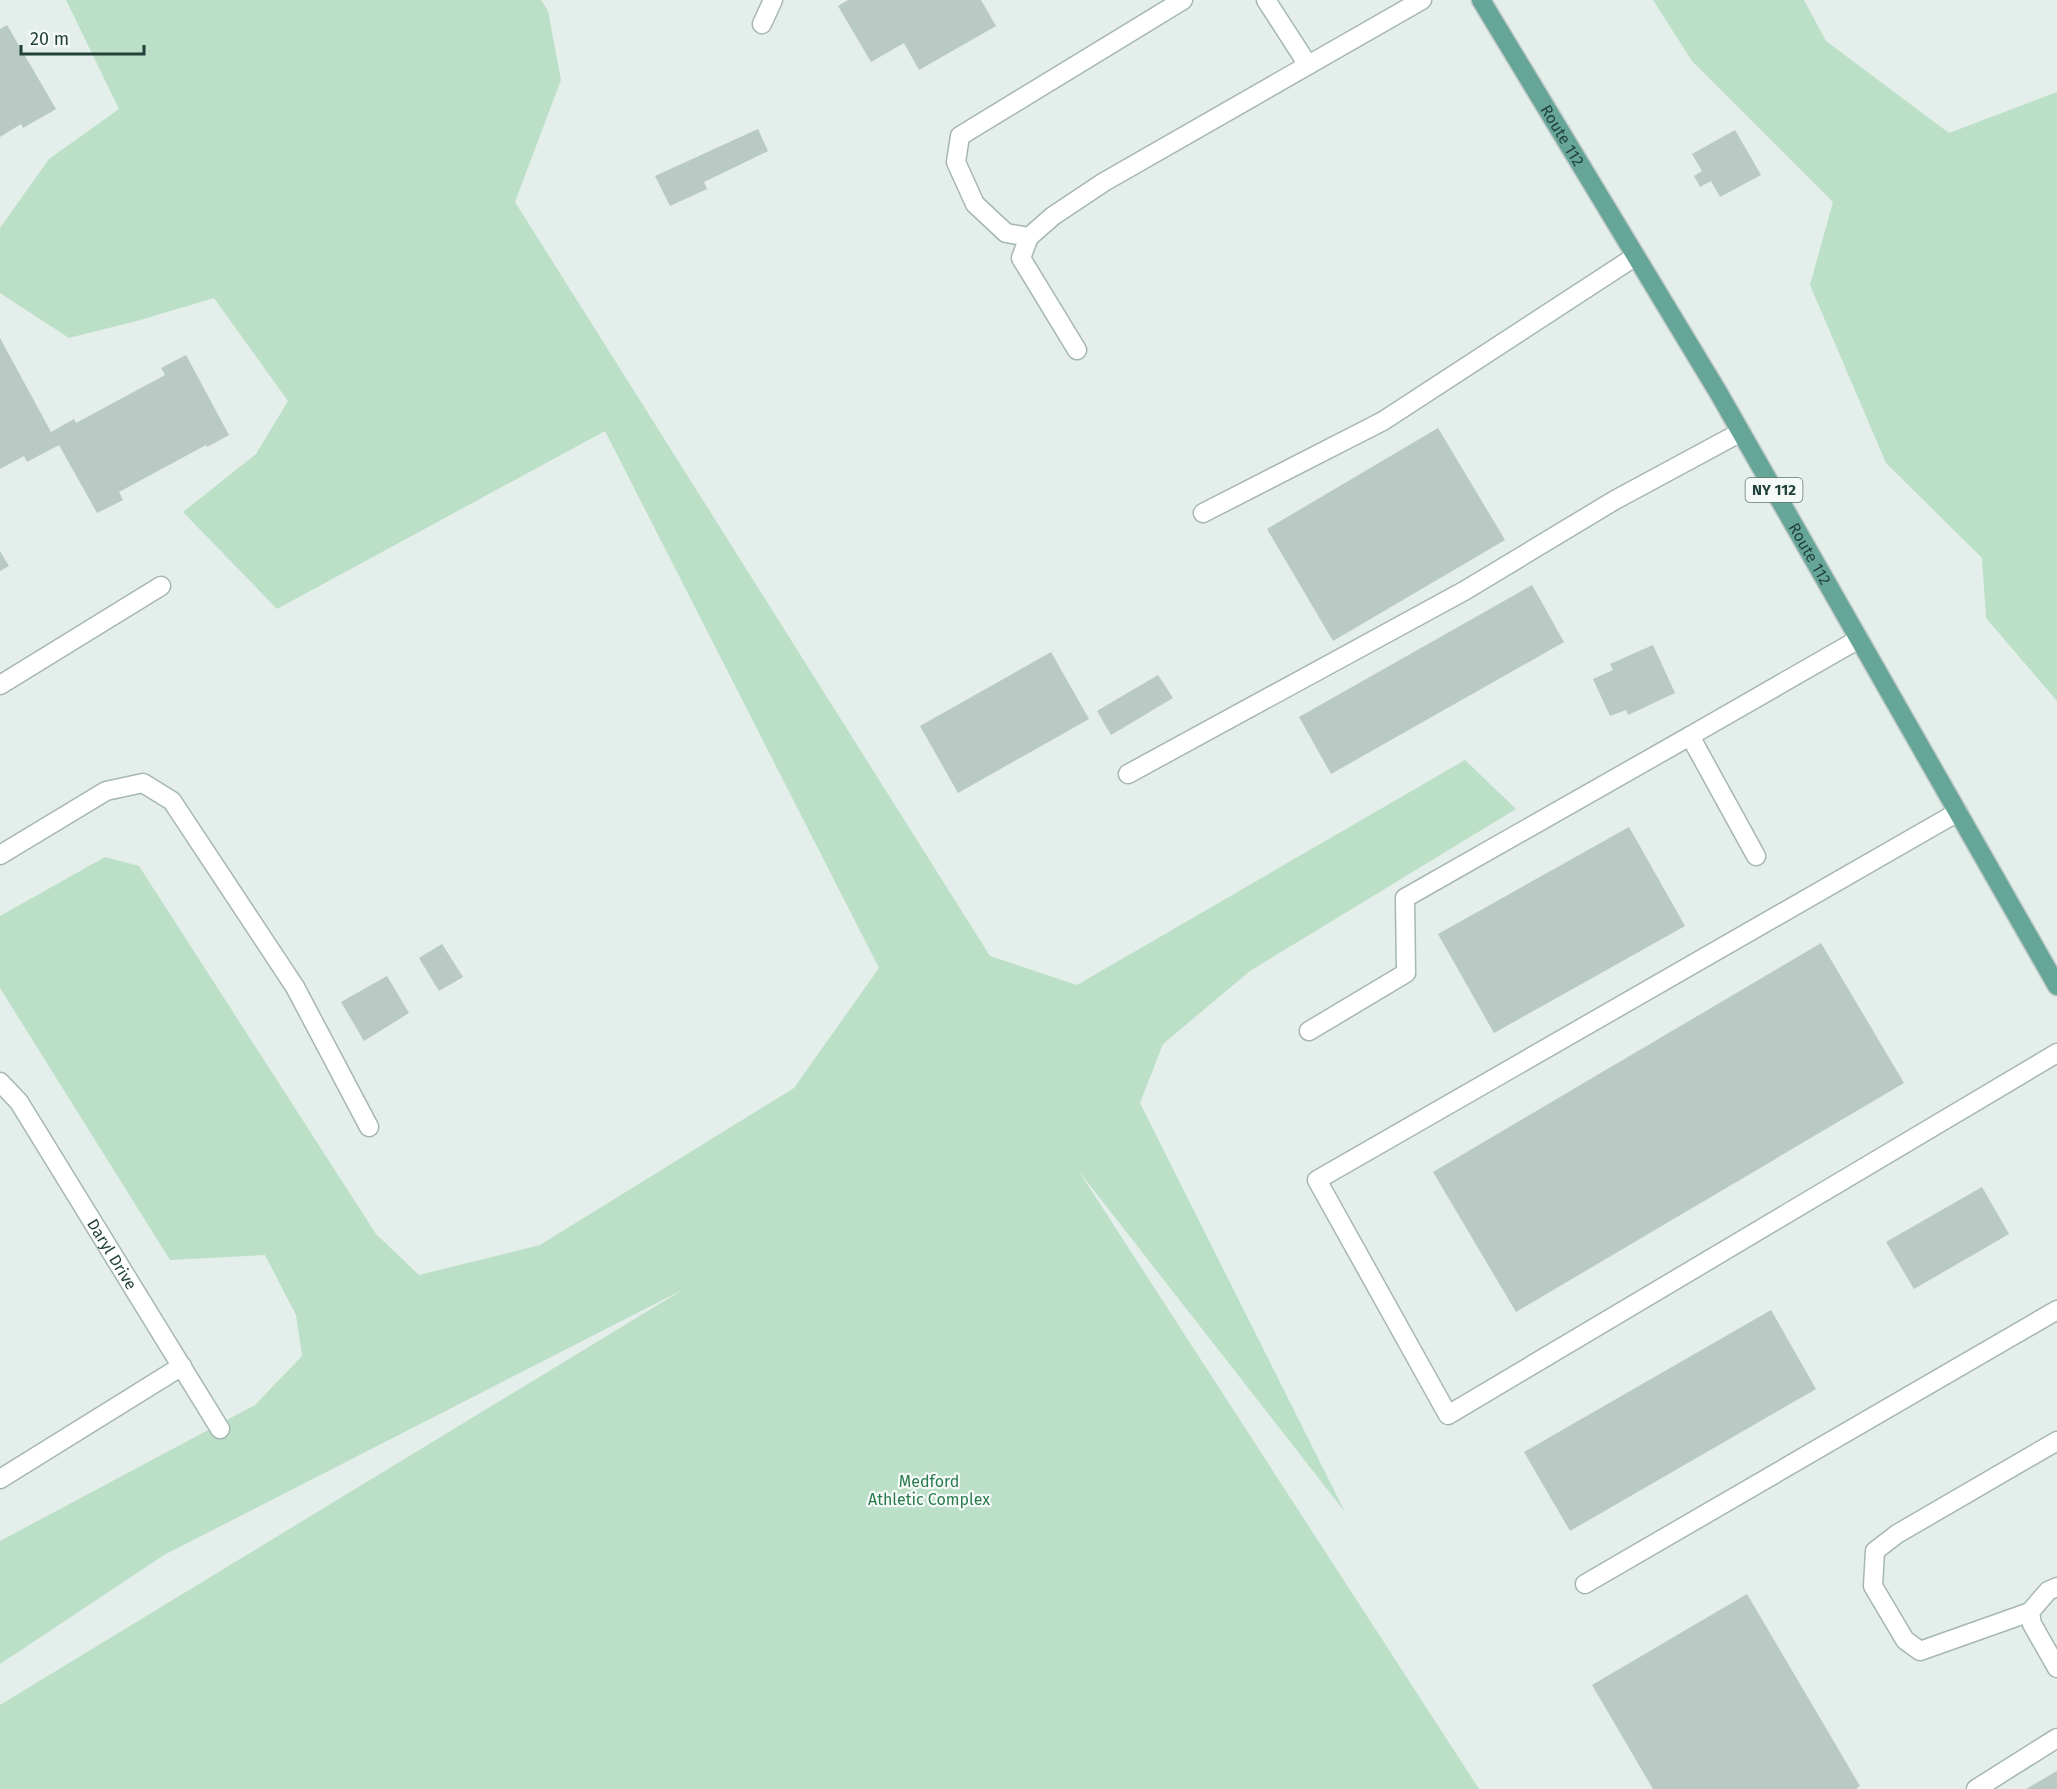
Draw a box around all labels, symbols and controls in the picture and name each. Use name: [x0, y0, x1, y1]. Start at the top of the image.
scale bar: [21, 18, 144, 56]
text: 20 m: [30, 28, 69, 50]
street label: Route 112: [1537, 101, 1589, 169]
road number: NY 112: [1746, 478, 1802, 502]
street label: Route 112: [1785, 519, 1835, 588]
street label: Daryl Drive: [84, 1215, 141, 1293]
park label: Medford Athletic Complex: [868, 1472, 990, 1509]

